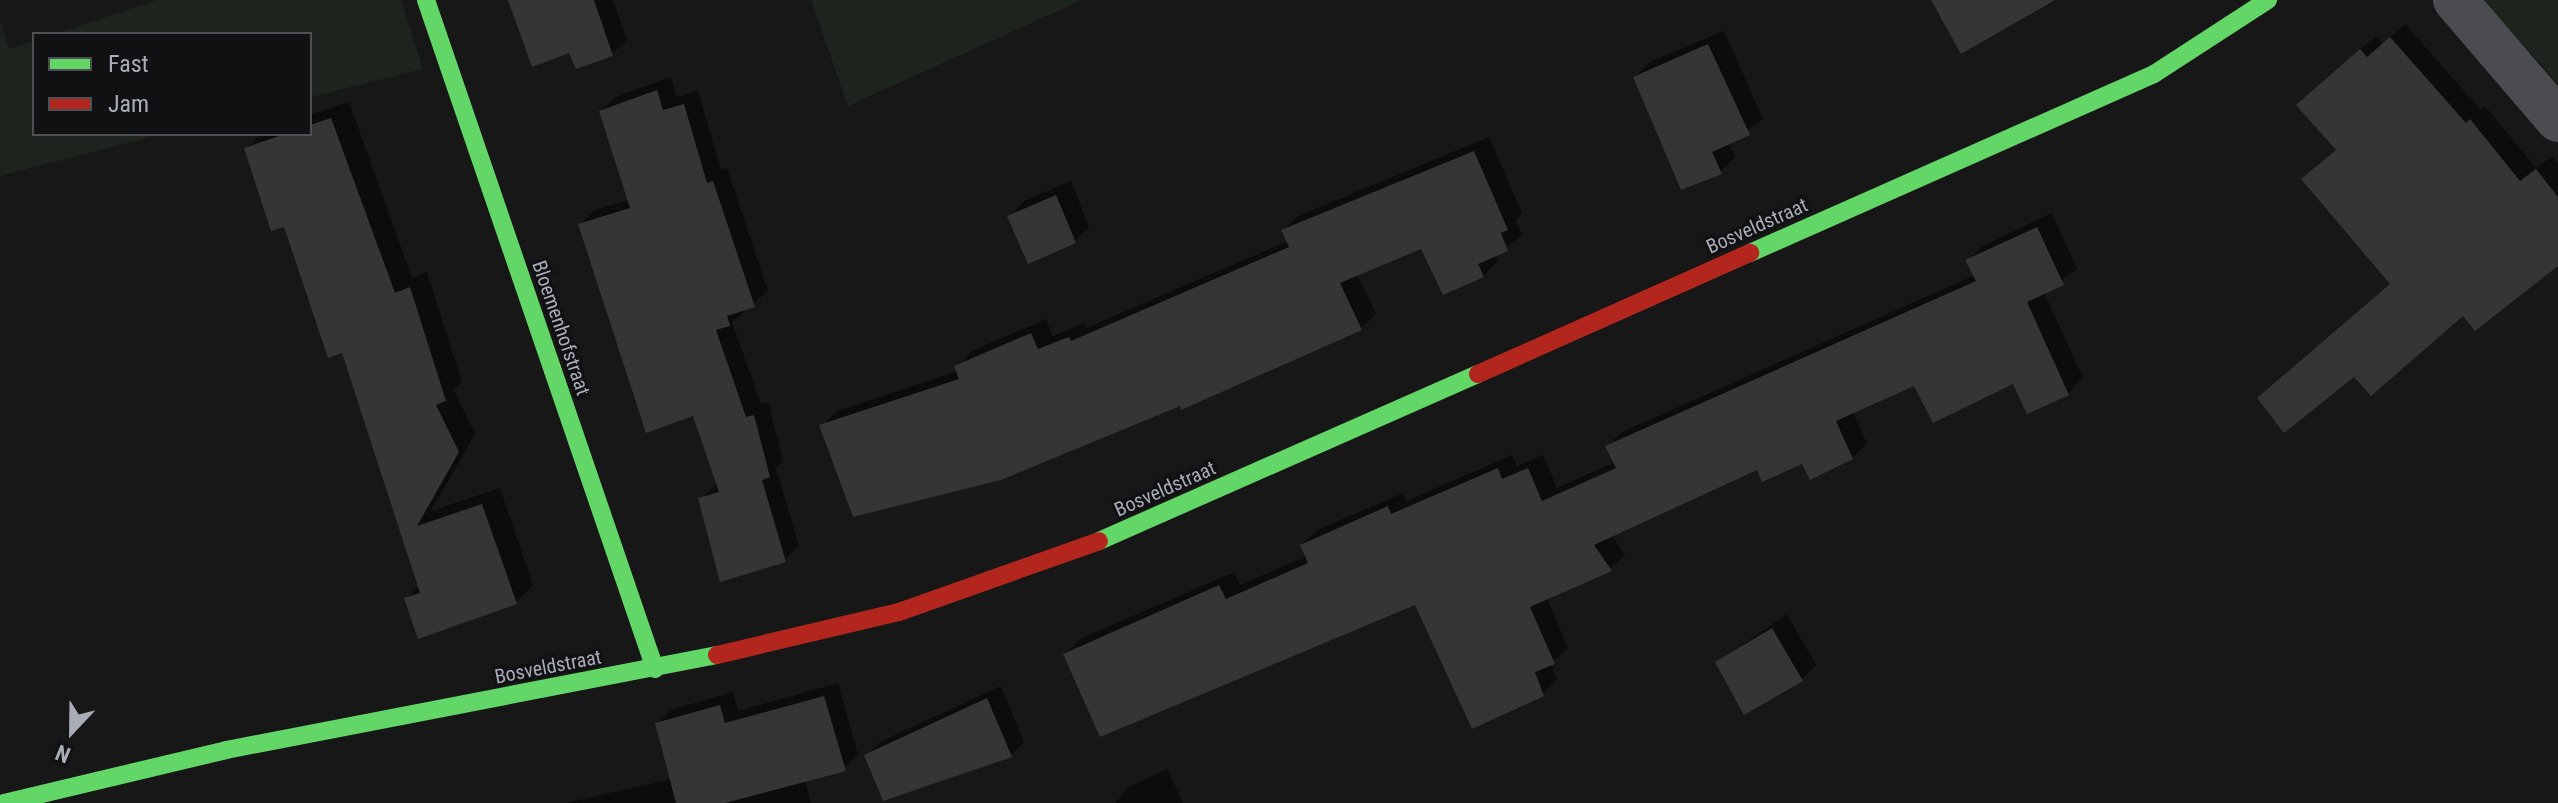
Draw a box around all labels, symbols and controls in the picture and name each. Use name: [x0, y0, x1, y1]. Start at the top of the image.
legend: [32, 32, 312, 136]
text: Fast: [108, 50, 149, 78]
text: Jam: [108, 90, 149, 118]
street label: Bosveldstraat: [1703, 193, 1811, 259]
street label: Bloemenhofstraat: [527, 257, 595, 399]
street label: Bosveldstraat: [1111, 456, 1219, 522]
street label: Bosveldstraat: [493, 645, 603, 689]
north arrow: [32, 691, 112, 771]
text: N: [52, 740, 74, 768]

